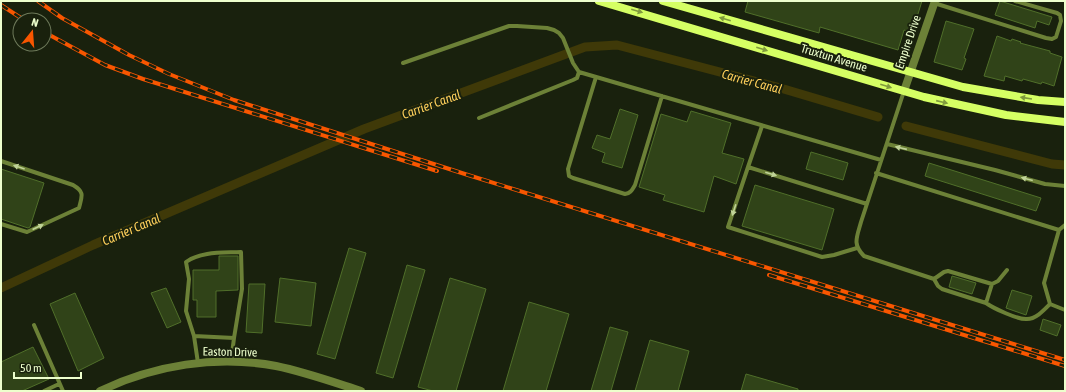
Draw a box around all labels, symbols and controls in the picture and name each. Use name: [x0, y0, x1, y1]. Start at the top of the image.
one-way arrow: [631, 8, 643, 14]
north arrow: [12, 12, 52, 52]
street label: Empire Drive: [892, 13, 924, 71]
text: N: [30, 16, 40, 29]
one-way arrow: [719, 16, 731, 22]
street label: Truxtun Avenue: [799, 41, 869, 75]
one-way arrow: [756, 46, 768, 52]
water label: Carrier Canal: [720, 66, 784, 97]
one-way arrow: [880, 83, 892, 89]
water label: Carrier Canal: [400, 87, 463, 122]
one-way arrow: [1020, 95, 1032, 101]
one-way arrow: [936, 99, 948, 105]
one-way arrow: [894, 144, 907, 150]
one-way arrow: [13, 164, 25, 170]
one-way arrow: [765, 171, 777, 177]
one-way arrow: [1021, 176, 1033, 182]
one-way arrow: [731, 204, 737, 216]
water label: Carrier Canal: [100, 210, 163, 248]
one-way arrow: [32, 224, 43, 230]
street label: Easton Drive: [203, 345, 257, 359]
scale bar: [14, 354, 81, 380]
text: 50 m: [20, 361, 42, 375]

